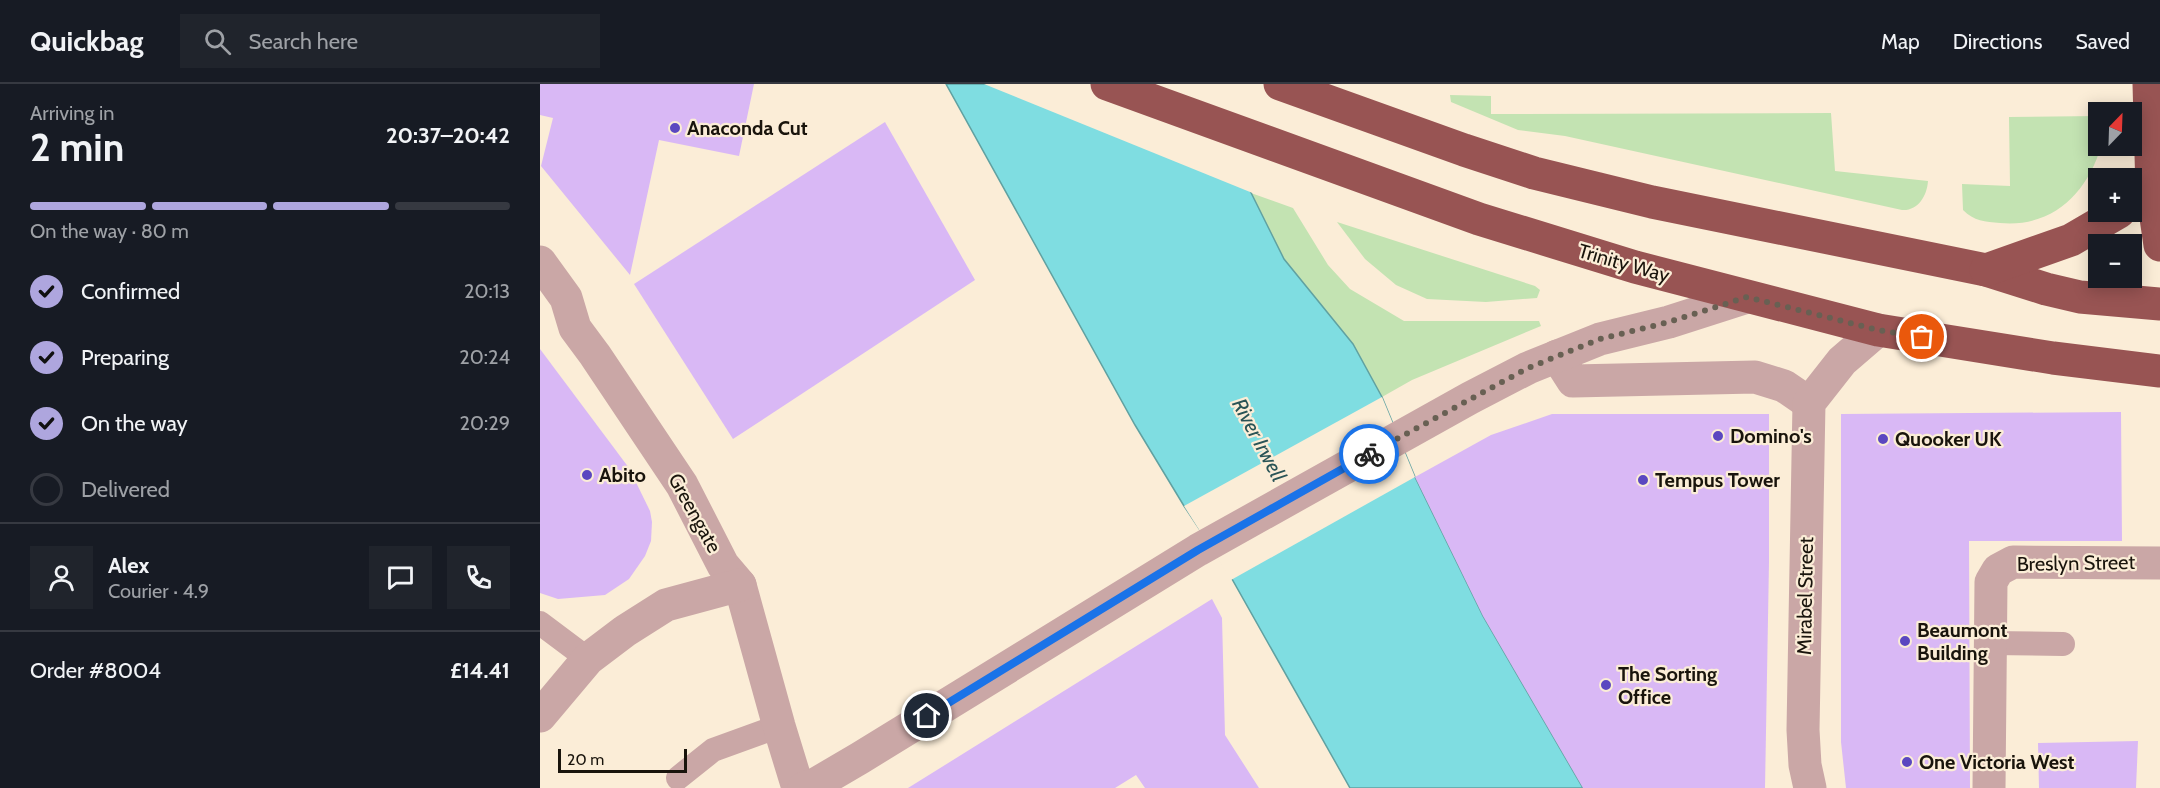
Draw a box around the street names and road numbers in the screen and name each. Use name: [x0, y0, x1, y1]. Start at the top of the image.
street label: Trinity Way: [1576, 239, 1672, 287]
street label: Greengate: [663, 469, 727, 557]
street label: Mirabel Street: [1792, 537, 1818, 655]
street label: Breslyn Street: [2017, 550, 2136, 576]

